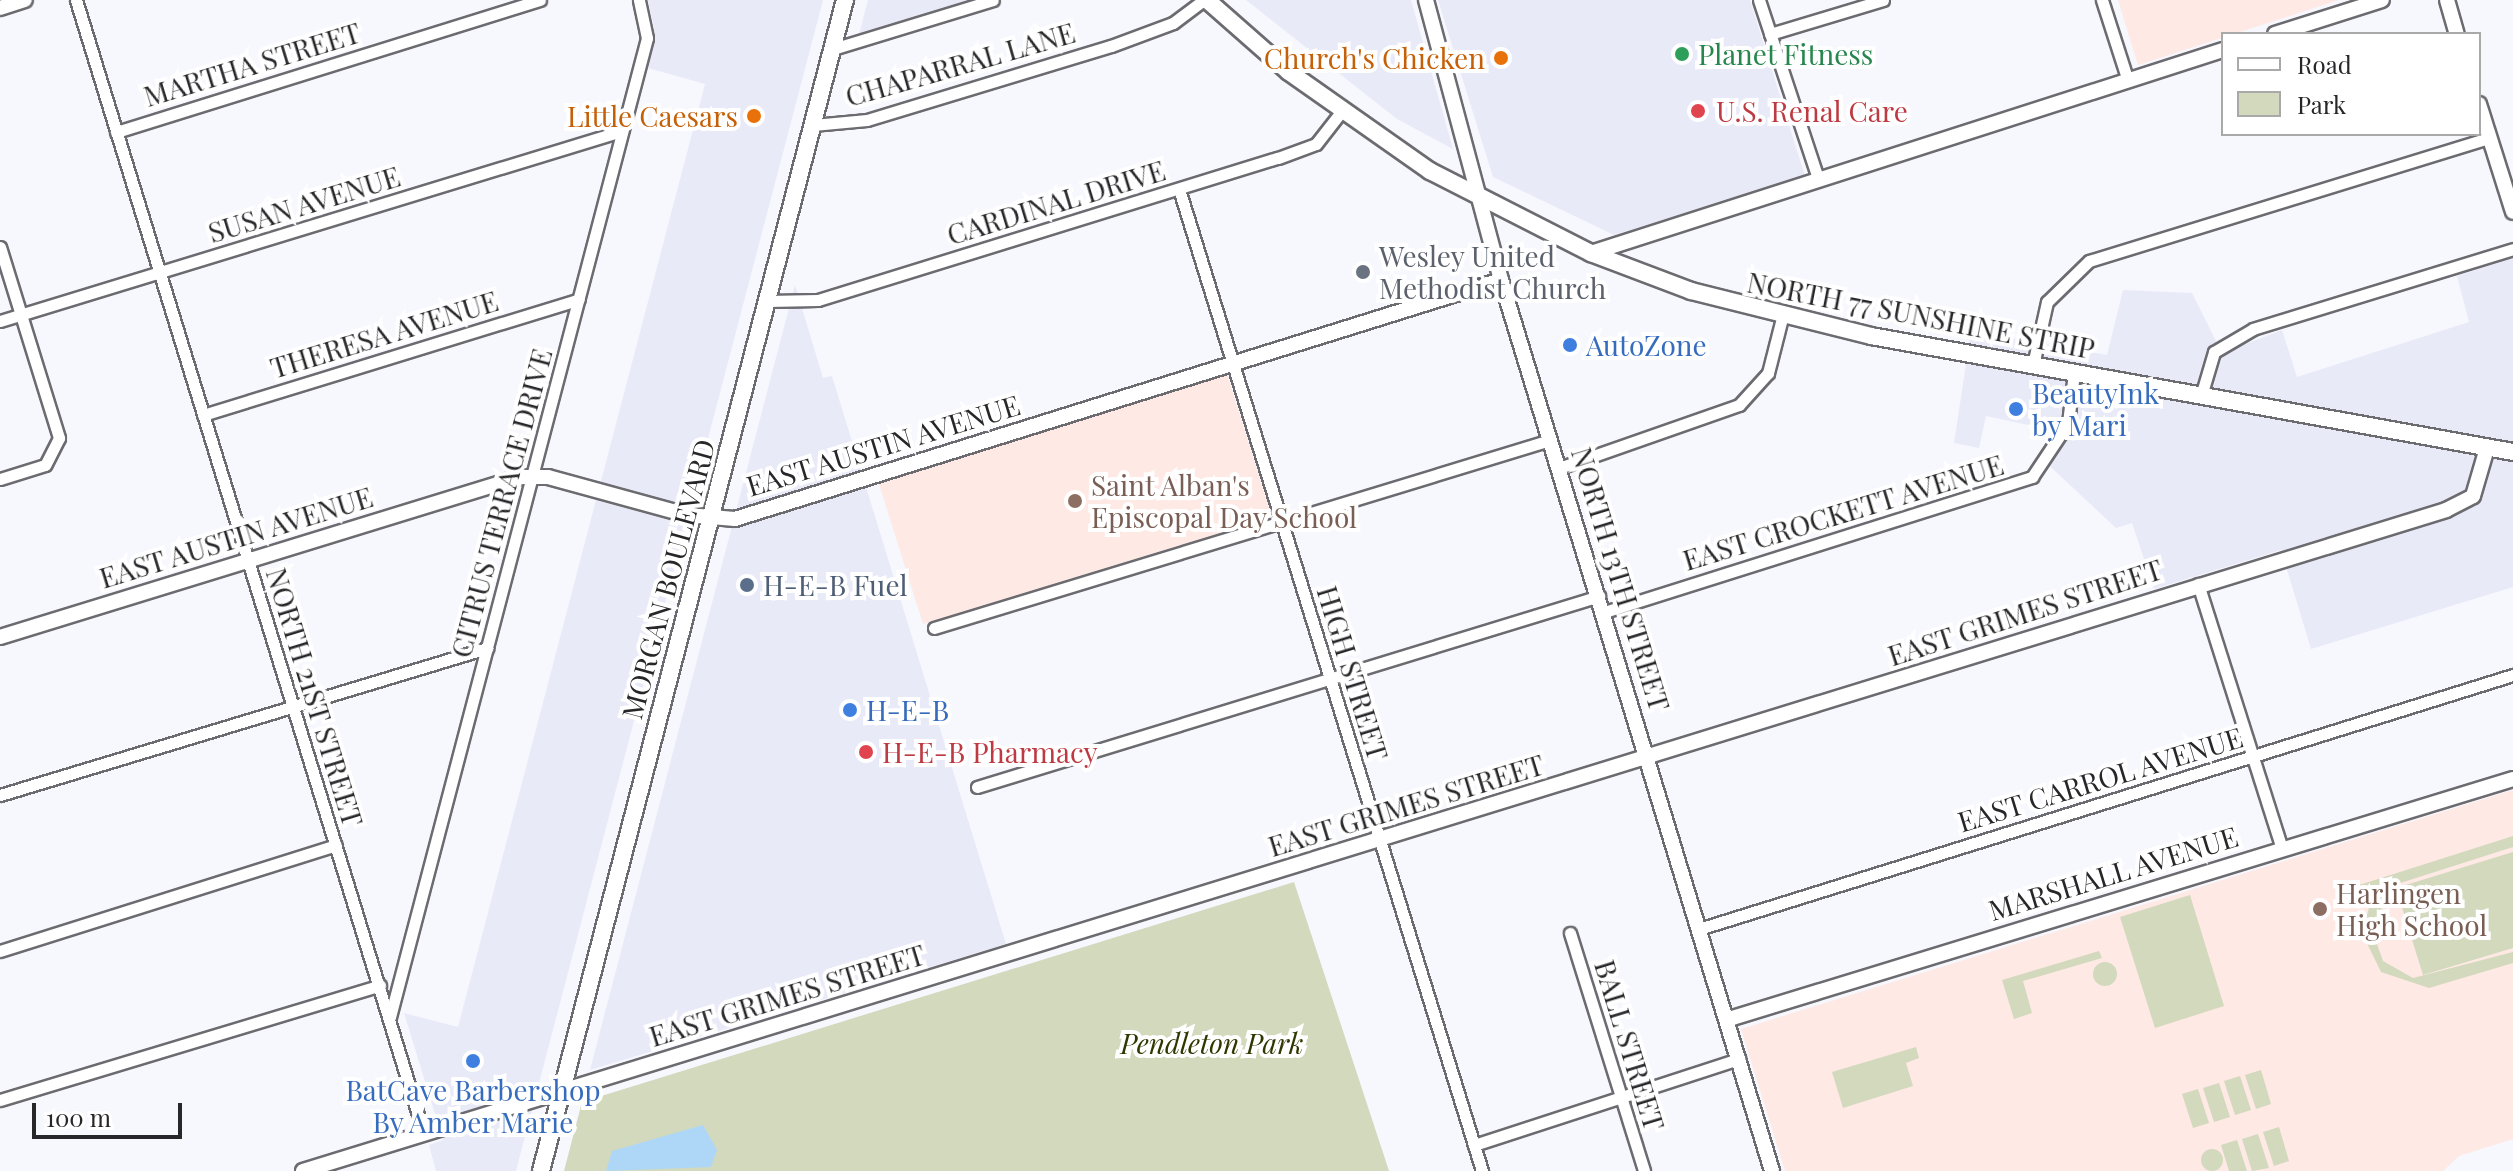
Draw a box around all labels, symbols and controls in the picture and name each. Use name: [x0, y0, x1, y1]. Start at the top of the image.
street label: MARTHA STREET: [140, 15, 364, 113]
street label: CHAPARRAL LANE: [841, 15, 1079, 113]
legend: [2221, 32, 2481, 136]
place label: Planet Fitness: [1698, 37, 1874, 71]
place label: Church's Chicken: [1264, 41, 1485, 75]
marker: Planet Fitness: [1673, 45, 1691, 63]
text: Road: [2297, 48, 2352, 80]
marker: Church's Chicken: [1492, 49, 1510, 67]
text: Park: [2297, 88, 2346, 120]
place label: U.S. Renal Care: [1716, 94, 1908, 128]
place label: Little Caesars: [567, 99, 738, 133]
marker: U.S. Renal Care: [1687, 100, 1709, 122]
marker: Little Caesars: [745, 107, 763, 125]
street label: CARDINAL DRIVE: [943, 153, 1169, 251]
street label: SUSAN AVENUE: [204, 159, 404, 249]
place label: Wesley United Methodist Church: [1379, 239, 1607, 305]
marker: Wesley United Methodist Church: [1354, 263, 1372, 281]
street label: NORTH 77 SUNSHINE STRIP: [1744, 265, 2098, 365]
street label: THERESA AVENUE: [266, 283, 502, 385]
place label: AutoZone: [1586, 328, 1707, 362]
marker: AutoZone: [1561, 336, 1579, 354]
street label: CITRUS TERRACE DRIVE: [443, 345, 559, 661]
place label: BeautyInk by Mari: [2032, 376, 2159, 442]
street label: EAST AUSTIN AVENUE: [741, 387, 1025, 503]
marker: BeautyInk by Mari: [2007, 400, 2025, 418]
street label: MORGAN BOULEVARD: [614, 435, 722, 723]
street label: NORTH 13TH STREET: [1565, 443, 1677, 715]
street label: EAST CROCKETT AVENUE: [1678, 447, 2008, 577]
place label: Saint Alban's Episcopal Day School: [1091, 468, 1358, 534]
street label: EAST AUSTIN AVENUE: [94, 479, 378, 595]
marker: Saint Alban's Episcopal Day School: [1066, 492, 1084, 510]
street label: EAST GRIMES STREET: [1883, 552, 2167, 672]
street label: NORTH 21ST STREET: [260, 563, 370, 831]
place label: H-E-B Fuel: [763, 568, 908, 602]
marker: H-E-B Fuel: [738, 576, 756, 594]
street label: HIGH STREET: [1311, 582, 1395, 764]
place label: H-E-B: [866, 693, 949, 727]
marker: H-E-B: [841, 701, 859, 719]
street label: EAST CARROL AVENUE: [1953, 719, 2247, 839]
place label: H-E-B Pharmacy: [882, 735, 1098, 769]
marker: H-E-B Pharmacy: [857, 743, 875, 761]
street label: EAST GRIMES STREET: [1264, 747, 1548, 863]
street label: MARSHALL AVENUE: [1984, 819, 2242, 927]
place label: Harlingen High School: [2336, 876, 2487, 942]
marker: Harlingen High School: [2311, 900, 2329, 918]
street label: EAST GRIMES STREET: [645, 937, 929, 1053]
street label: BALL STREET: [1588, 956, 1672, 1134]
park label: Pendleton Park: [1120, 1026, 1304, 1060]
marker: BatCave Barbershop By Amber Marie: [464, 1052, 482, 1070]
place label: BatCave Barbershop By Amber Marie: [345, 1073, 601, 1139]
scale bar: [36, 1087, 186, 1137]
text: 100 m: [46, 1101, 111, 1133]

